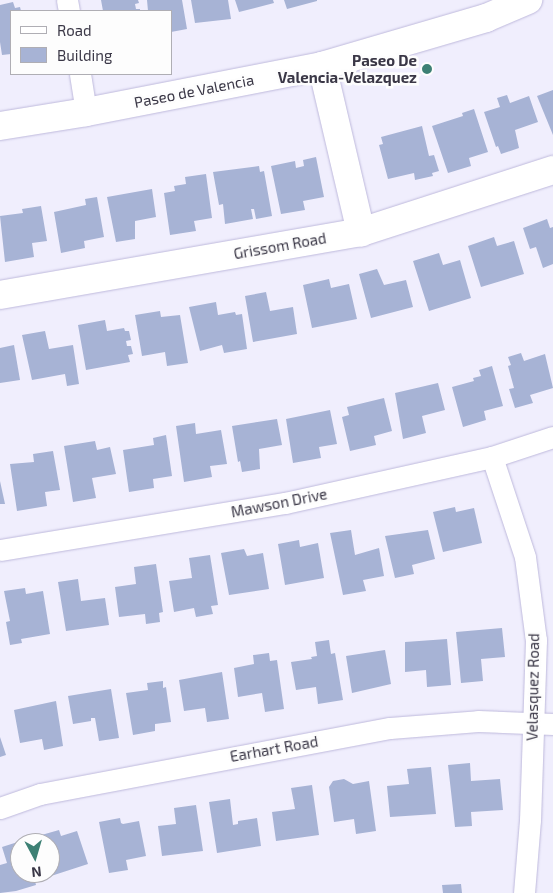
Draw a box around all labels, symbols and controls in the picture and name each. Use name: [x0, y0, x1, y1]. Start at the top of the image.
legend: [10, 10, 172, 75]
text: Road: [57, 21, 92, 39]
text: Building: [57, 46, 112, 64]
place label: Paseo De Valencia-Velazquez: [278, 51, 417, 86]
marker: Paseo De Valencia-Velazquez: [421, 63, 433, 75]
street label: Paseo de Valencia: [132, 71, 256, 111]
street label: Grissom Road: [232, 229, 328, 263]
street label: Mawson Drive: [229, 485, 329, 521]
street label: Velasquez Road: [523, 633, 543, 741]
street label: Earhart Road: [229, 732, 319, 766]
north arrow: [10, 833, 60, 883]
text: N: [31, 863, 42, 881]

